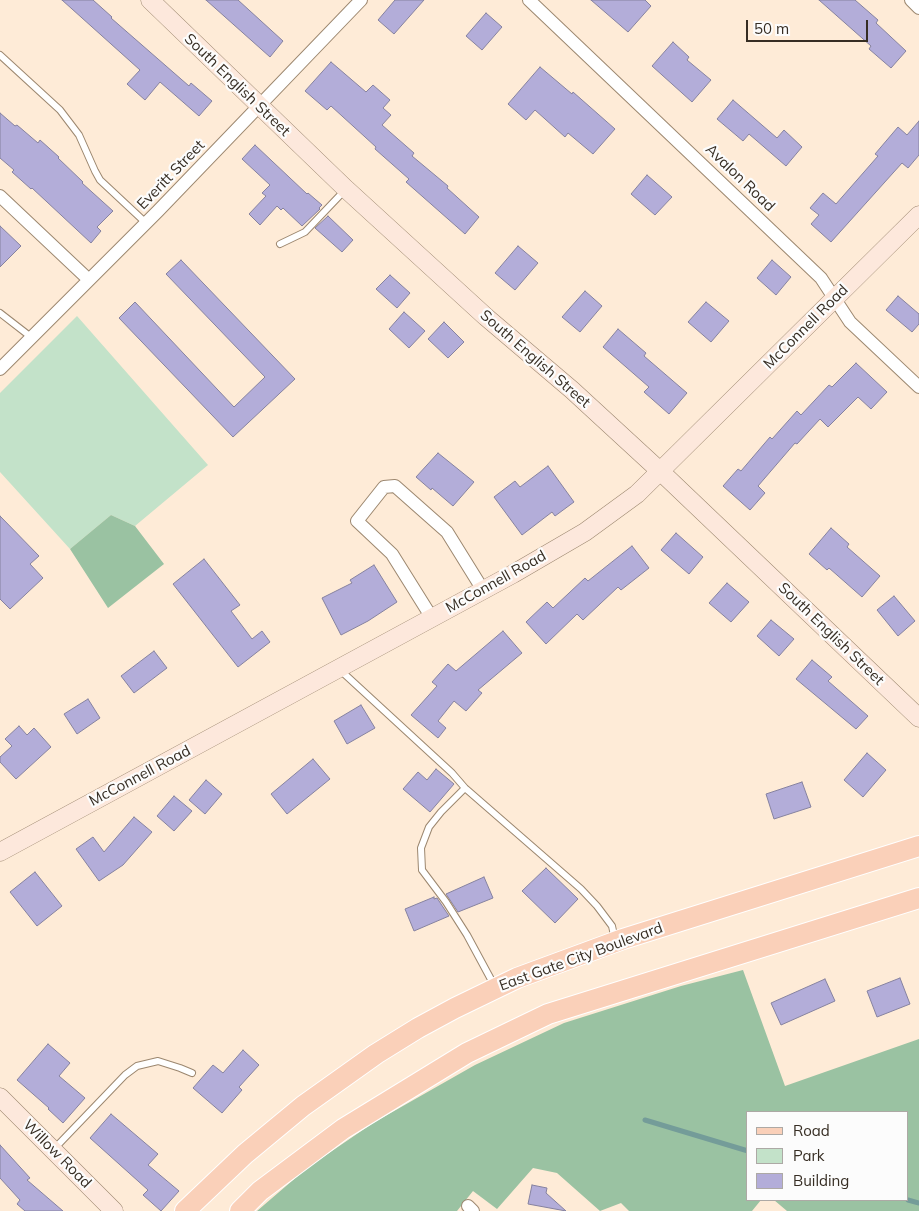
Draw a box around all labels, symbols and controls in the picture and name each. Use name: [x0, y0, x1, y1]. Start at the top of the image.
scale bar: [749, 10, 872, 42]
text: 50 m: [754, 19, 789, 38]
street label: South English Street: [180, 30, 294, 140]
street label: Everitt Street: [133, 137, 209, 213]
street label: Avalon Road: [702, 141, 778, 215]
street label: McConnell Road: [760, 281, 852, 373]
street label: South English Street: [476, 306, 594, 412]
street label: McConnell Road: [443, 547, 549, 617]
street label: South English Street: [774, 579, 888, 689]
street label: McConnell Road: [86, 742, 194, 810]
street label: East Gate City Boulevard: [497, 919, 665, 995]
legend: [746, 1111, 909, 1201]
street label: Willow Road: [19, 1116, 95, 1192]
text: Road: [793, 1121, 830, 1140]
text: Park: [793, 1146, 825, 1165]
text: Building: [793, 1171, 849, 1190]

